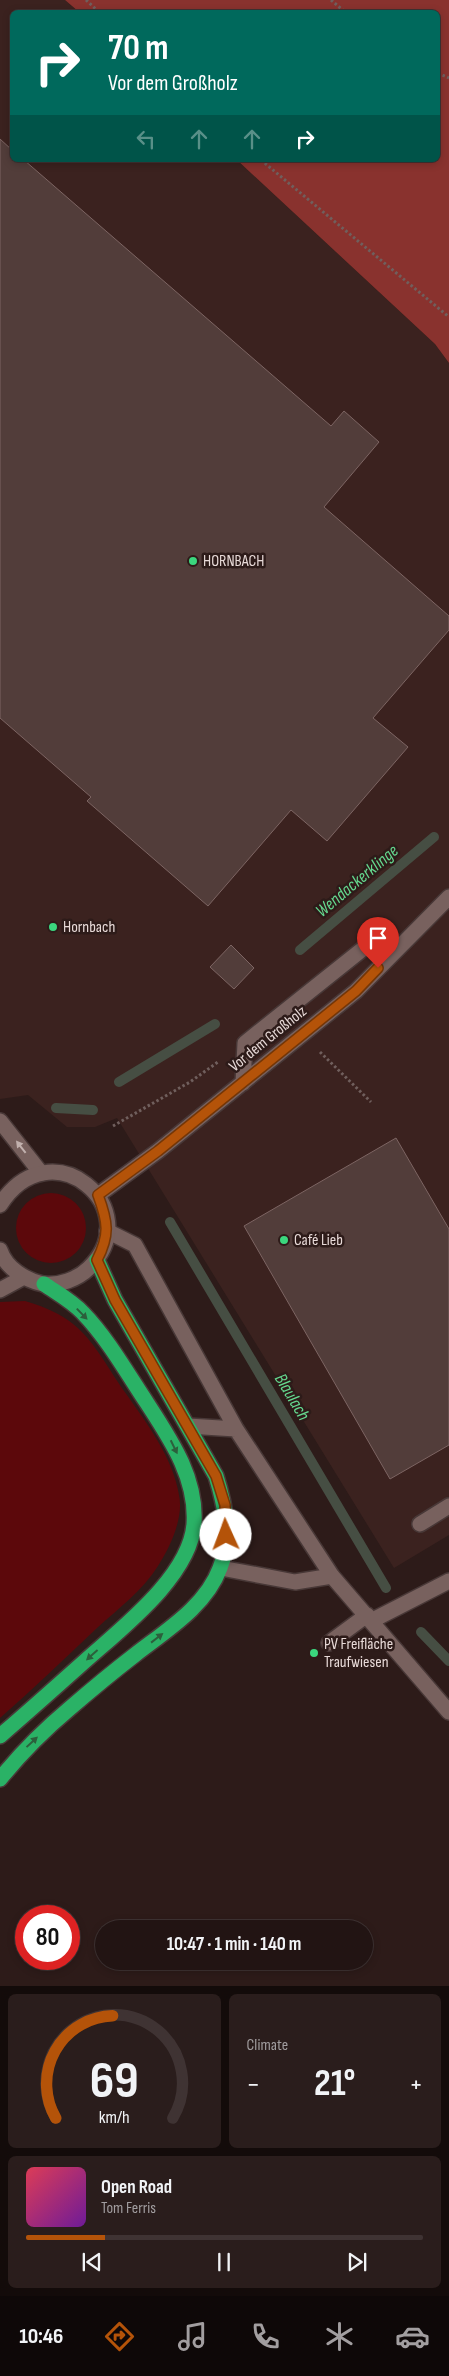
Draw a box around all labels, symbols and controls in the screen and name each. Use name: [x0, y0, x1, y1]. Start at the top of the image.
text: 70 m: [108, 27, 168, 70]
icon: right: [25, 30, 90, 95]
text: Vor dem Großholz: [108, 70, 238, 97]
icon: left: [132, 125, 160, 153]
icon: ahead: [185, 125, 213, 153]
icon: ahead: [238, 125, 266, 153]
icon: right: [291, 125, 319, 153]
place label: HORNBACH: [203, 552, 264, 571]
marker: HORNBACH: [187, 555, 199, 567]
water label: Wendackerklinge: [311, 840, 403, 922]
pin: [357, 917, 399, 968]
place label: Hornbach: [63, 918, 115, 937]
marker: Hornbach: [47, 921, 59, 933]
icon: arrive: [364, 924, 392, 952]
street label: Vor dem Großholz: [225, 1002, 311, 1076]
one-way arrow: [15, 1141, 26, 1154]
place label: Café Lieb: [294, 1231, 343, 1250]
marker: Café Lieb: [278, 1234, 290, 1246]
one-way arrow: [76, 1307, 88, 1319]
water label: Blaulach: [270, 1370, 314, 1425]
one-way arrow: [171, 1440, 179, 1454]
position arrow: [199, 1508, 251, 1560]
one-way arrow: [150, 1633, 164, 1643]
place label: PV Freifläche Traufwiesen: [324, 1635, 393, 1672]
marker: PV Freifläche Traufwiesen: [308, 1647, 320, 1659]
one-way arrow: [86, 1649, 98, 1661]
one-way arrow: [26, 1736, 38, 1748]
speed limit sign: 80: [15, 1905, 80, 1970]
text: 10:47 · 1 min · 140 m: [167, 1933, 301, 1956]
text: Climate: [247, 2036, 288, 2055]
text: 69: [90, 2050, 139, 2113]
text: 21°: [314, 2061, 355, 2106]
text: −: [247, 2068, 260, 2101]
text: +: [409, 2068, 423, 2101]
text: km/h: [99, 2107, 130, 2128]
text: Open Road: [101, 2176, 172, 2199]
text: Tom Ferris: [101, 2199, 156, 2218]
icon: previous: [78, 2248, 106, 2276]
icon: pause: [210, 2248, 238, 2276]
icon: next: [343, 2248, 371, 2276]
icon: directions: [102, 2319, 137, 2354]
icon: music: [175, 2319, 210, 2354]
icon: phone: [248, 2319, 283, 2354]
icon: climate: [322, 2319, 357, 2354]
icon: car: [395, 2319, 430, 2354]
text: 10:46: [19, 2323, 63, 2350]

